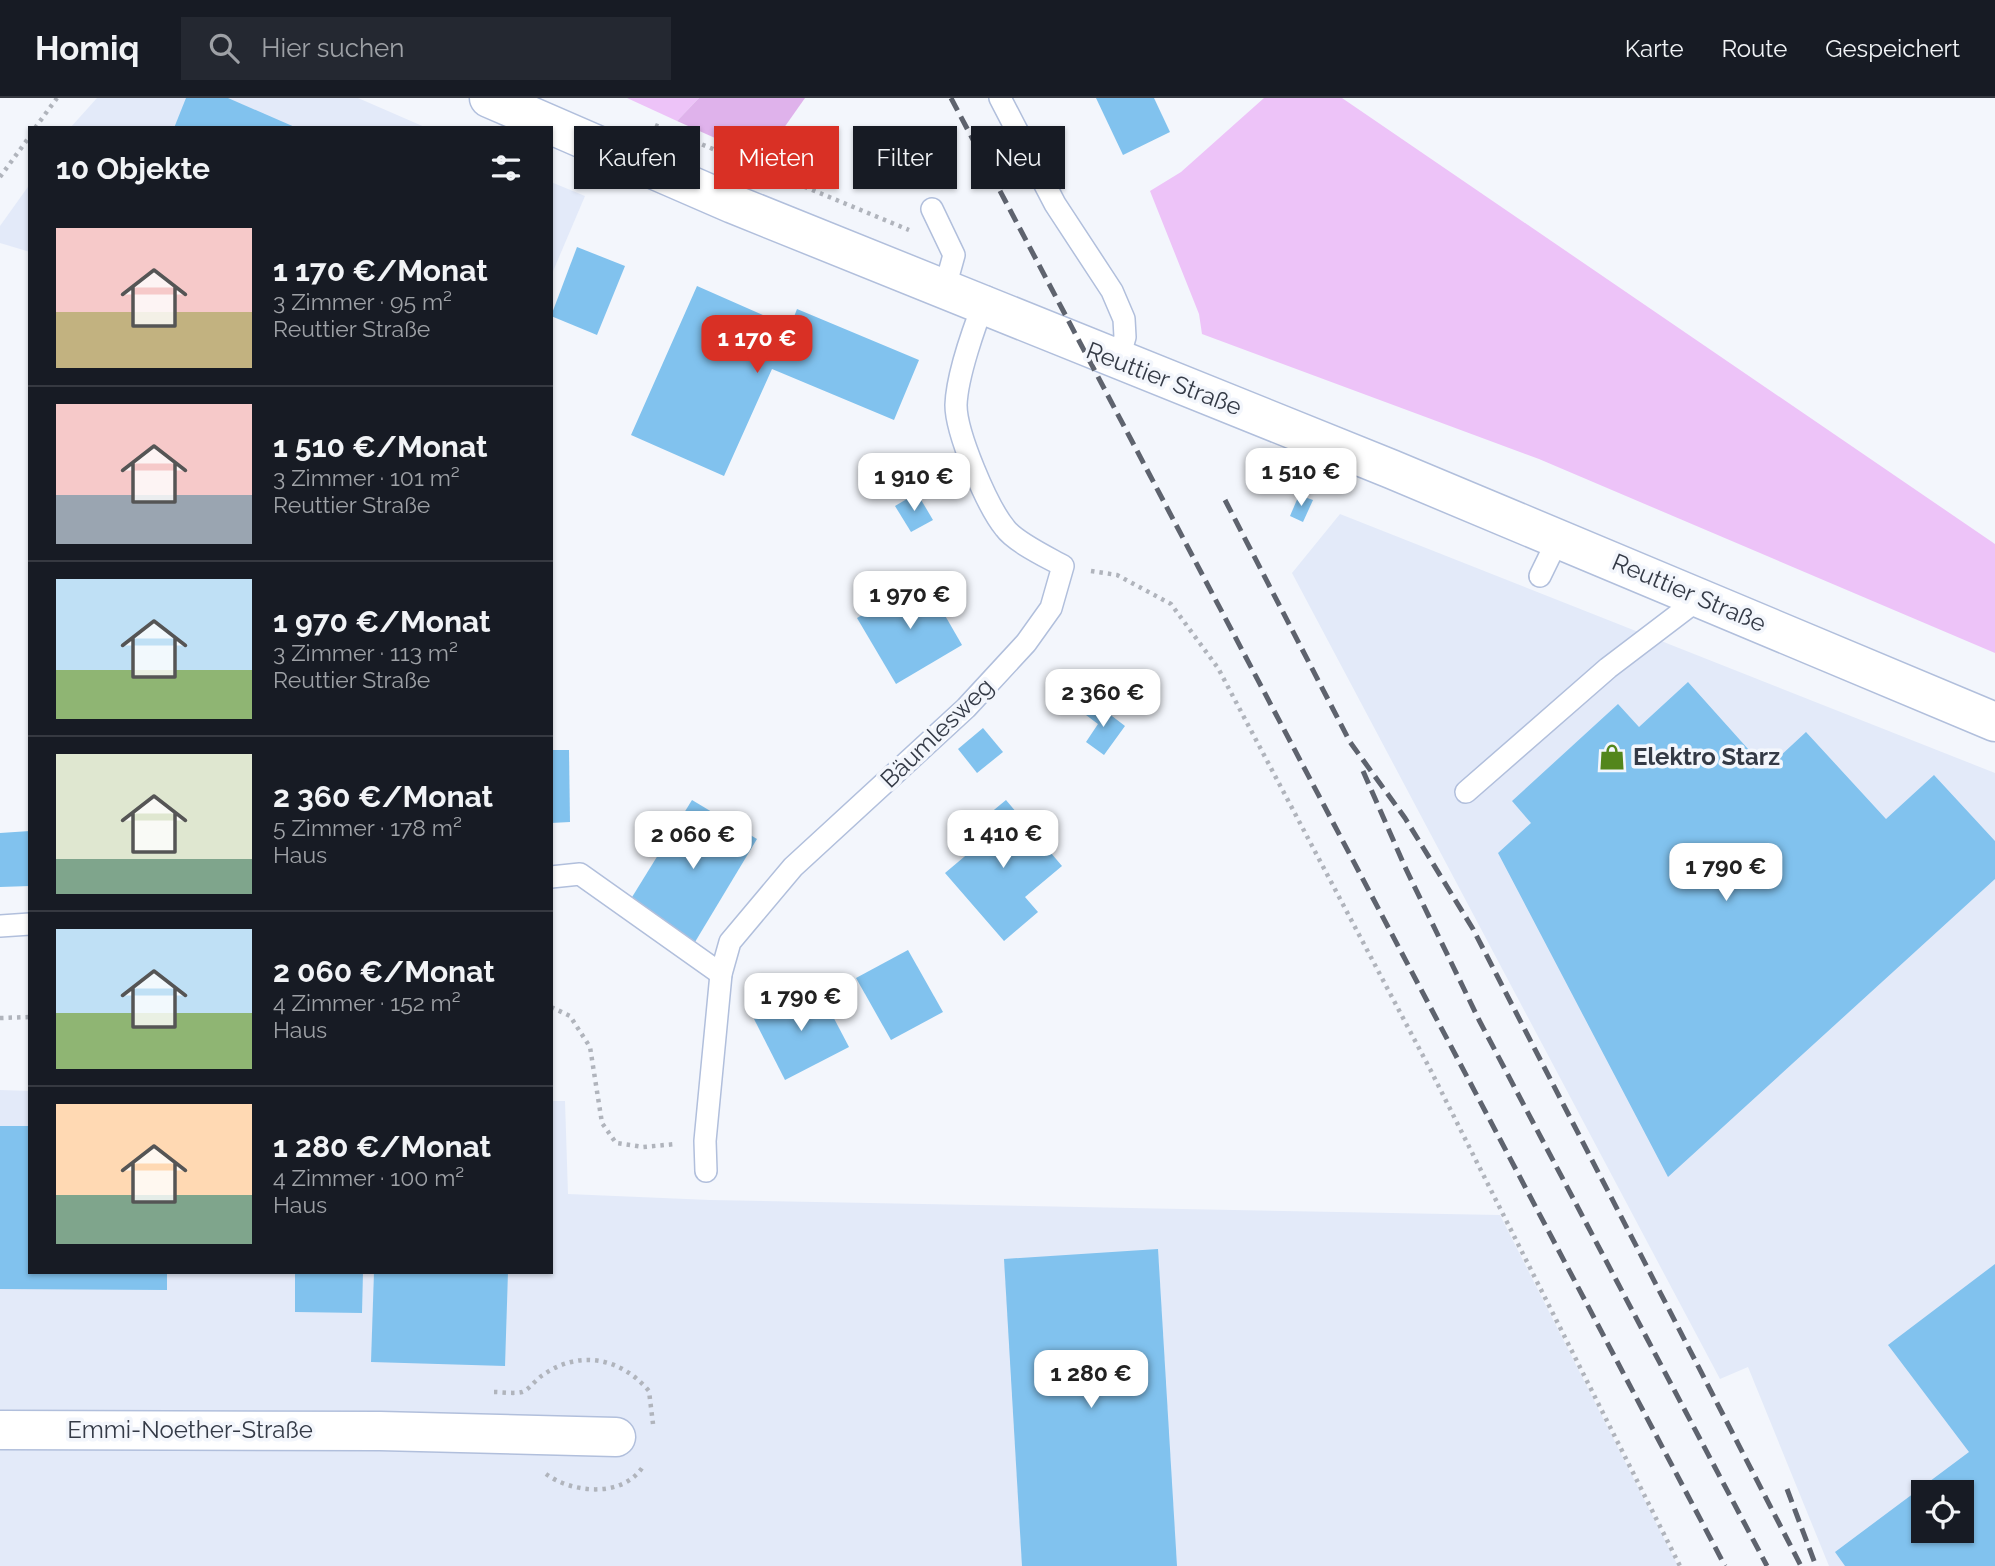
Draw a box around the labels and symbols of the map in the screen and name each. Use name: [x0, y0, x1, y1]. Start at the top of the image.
pin: 1 170 €: [692, 316, 822, 375]
street label: Reuttier Straße: [1082, 336, 1246, 421]
pin: 1 510 €: [1236, 448, 1366, 508]
pin: 1 910 €: [849, 454, 979, 513]
street label: Reuttier Straße: [1608, 547, 1770, 638]
pin: 1 970 €: [845, 572, 975, 631]
pin: 2 360 €: [1038, 670, 1168, 729]
street label: Bäumlesweg: [874, 672, 999, 794]
shop icon: Elektro Starz: [1597, 742, 1627, 772]
place label: Elektro Starz: [1633, 742, 1780, 771]
pin: 1 410 €: [938, 810, 1068, 870]
pin: 2 060 €: [628, 812, 758, 871]
pin: 1 790 €: [1661, 844, 1791, 903]
pin: 1 790 €: [736, 974, 866, 1033]
pin: 1 280 €: [1026, 1350, 1156, 1410]
street label: Emmi-Noether-Straße: [67, 1415, 313, 1444]

